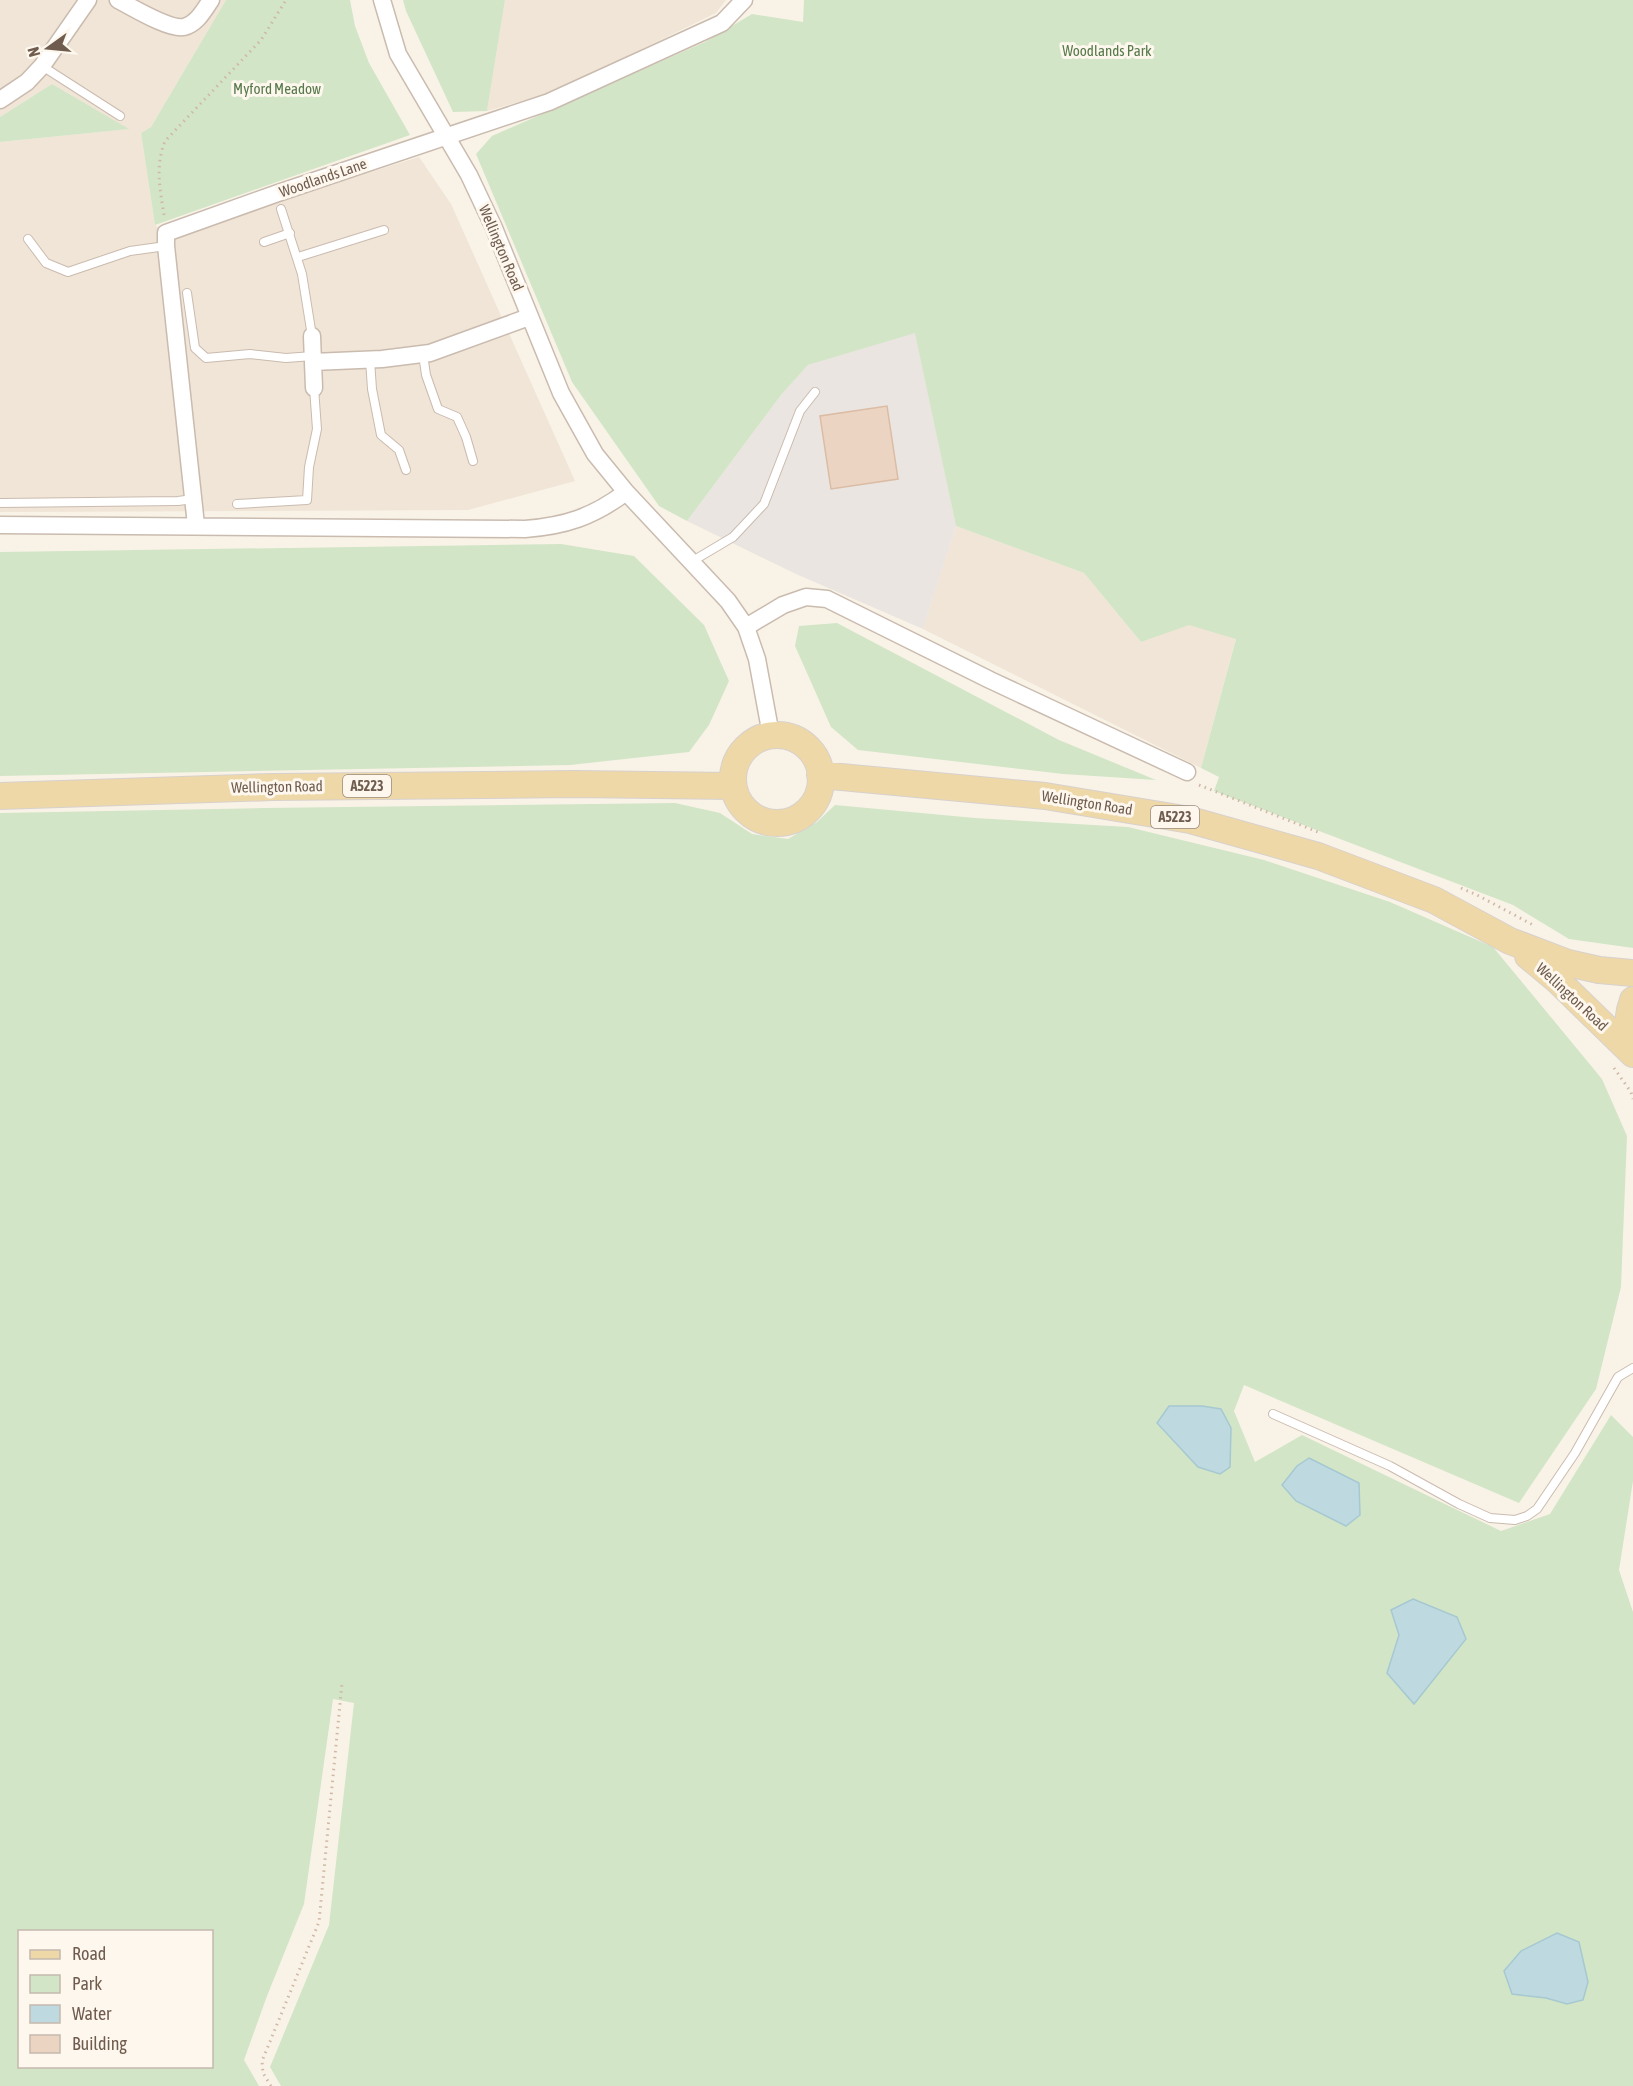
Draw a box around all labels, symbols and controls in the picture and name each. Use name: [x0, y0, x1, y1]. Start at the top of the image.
north arrow: [18, 18, 78, 78]
park label: Woodlands Park: [1062, 42, 1152, 59]
text: N: [24, 45, 43, 59]
park label: Myford Meadow: [233, 80, 321, 97]
street label: Woodlands Lane: [277, 155, 369, 200]
street label: Wellington Road: [476, 202, 527, 293]
road number: A5223: [343, 775, 391, 797]
street label: Wellington Road: [231, 777, 323, 796]
street label: Wellington Road: [1041, 787, 1134, 818]
road number: A5223: [1151, 806, 1199, 828]
street label: Wellington Road: [1533, 959, 1612, 1034]
legend: [18, 1930, 213, 2068]
text: Road: [72, 1943, 106, 1964]
text: Park: [72, 1973, 102, 1994]
text: Water: [72, 2003, 112, 2024]
text: Building: [72, 2033, 127, 2054]

